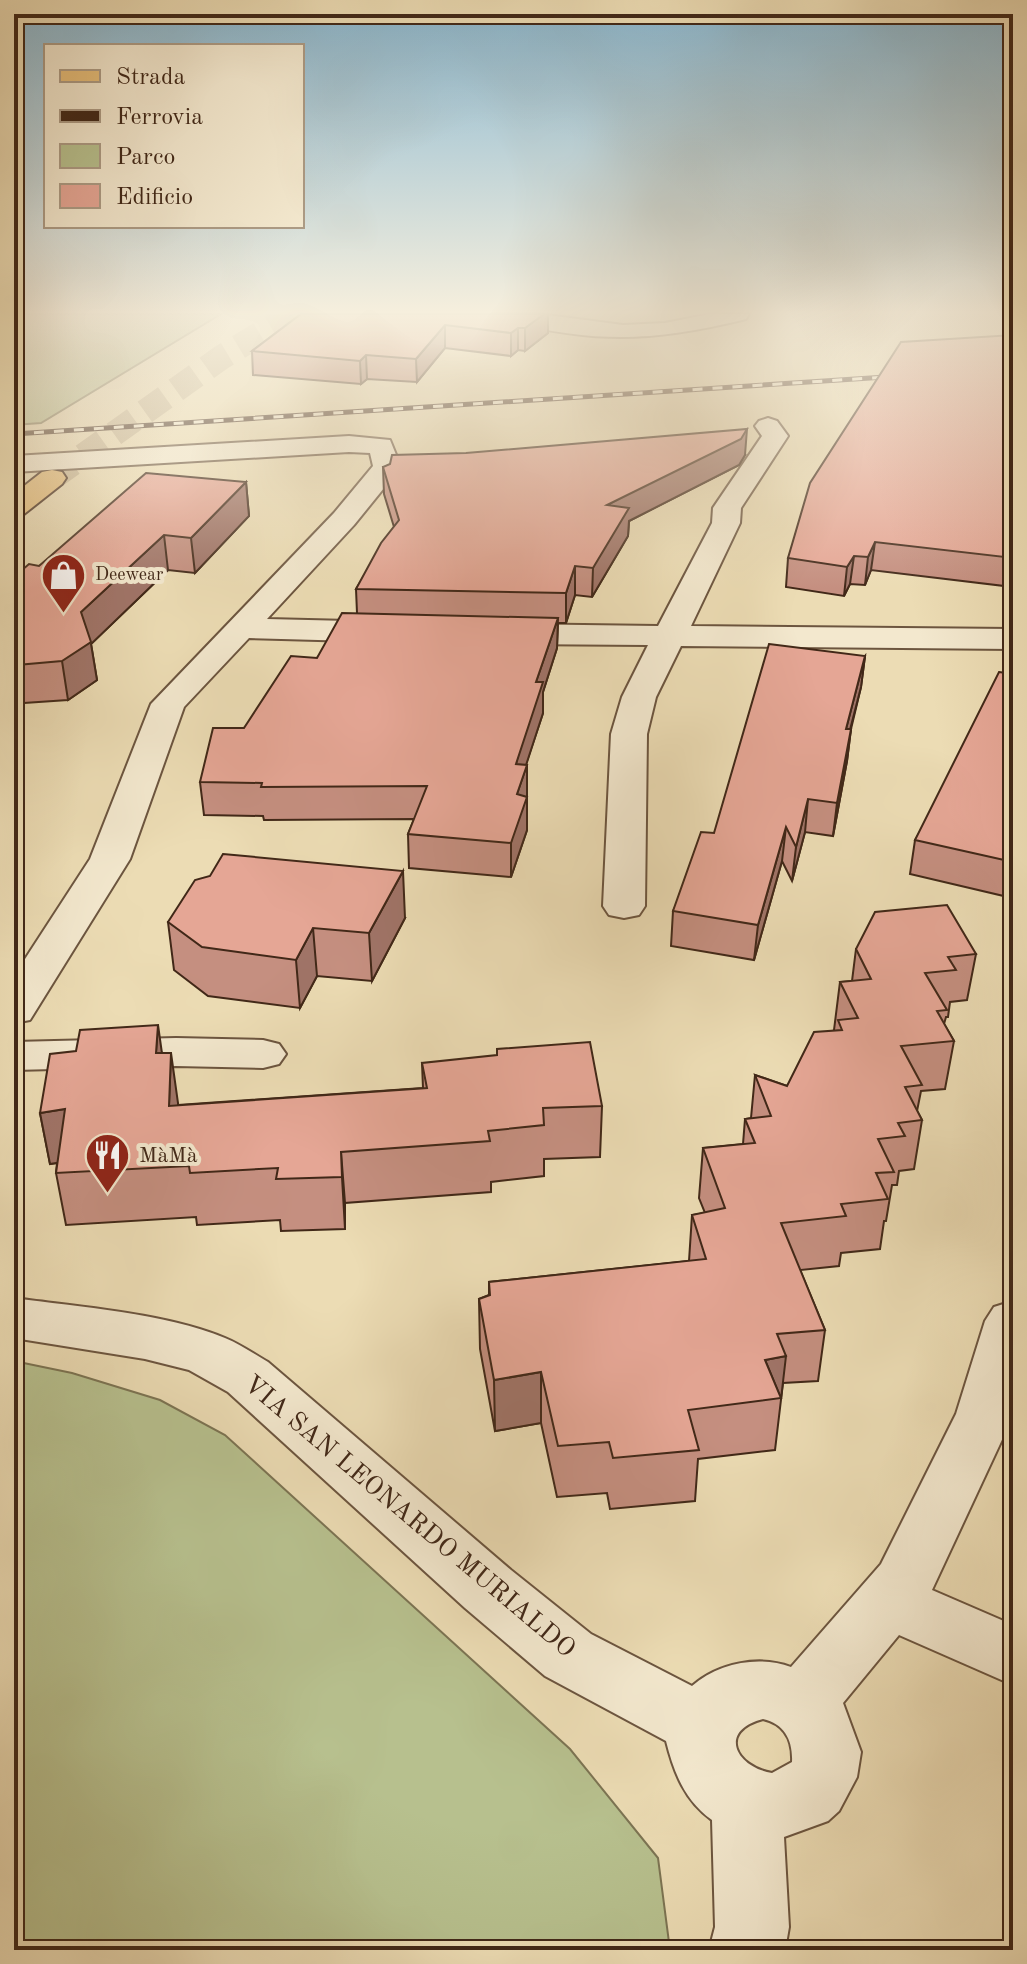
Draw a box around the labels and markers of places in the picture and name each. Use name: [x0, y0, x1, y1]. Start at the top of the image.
shop icon: Deewear: [40, 551, 88, 614]
place label: Deewear: [95, 566, 164, 584]
restaurant icon: MàMà: [84, 1132, 132, 1195]
place label: MàMà: [139, 1145, 198, 1167]

